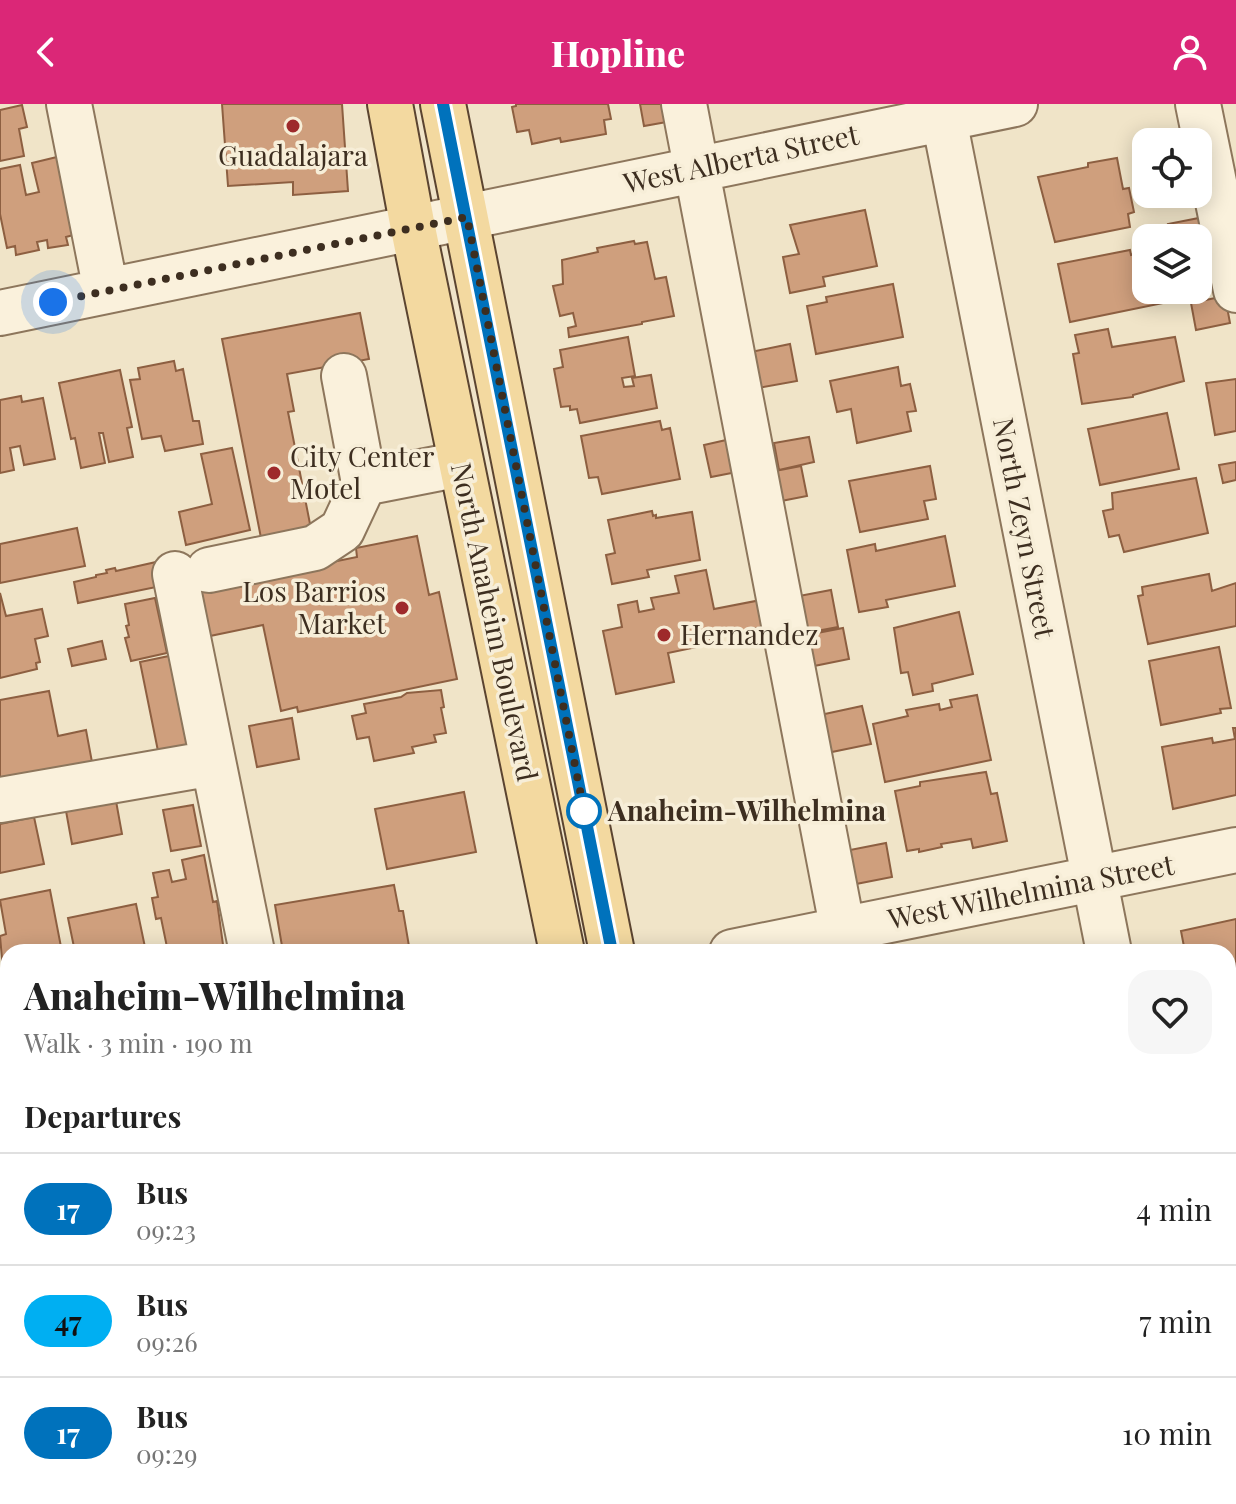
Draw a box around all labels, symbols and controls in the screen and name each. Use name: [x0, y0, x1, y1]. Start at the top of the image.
text: Hopline: [551, 28, 685, 76]
icon: back: [24, 30, 68, 74]
icon: person: [1168, 30, 1212, 74]
street label: West Alberta Street: [619, 114, 863, 201]
marker: Guadalajara: [284, 117, 302, 135]
map controls: [1132, 128, 1212, 304]
button: locate: [1132, 128, 1212, 208]
place label: Guadalajara: [218, 136, 368, 173]
button: layers: [1132, 224, 1212, 304]
your location: [33, 282, 73, 322]
street label: North Zeyn Street: [986, 414, 1065, 642]
place label: City Center Motel: [290, 437, 435, 506]
street label: North Anaheim Boulevard: [444, 459, 547, 784]
marker: City Center Motel: [265, 464, 283, 482]
place label: Los Barrios Market: [242, 572, 387, 641]
marker: Los Barrios Market: [393, 599, 411, 617]
place label: Hernandez: [680, 615, 818, 652]
marker: Hernandez: [655, 626, 673, 644]
place label: Anaheim-Wilhelmina: [607, 791, 886, 828]
marker: Anaheim-Wilhelmina: [567, 794, 601, 828]
street label: West Wilhelmina Street: [884, 844, 1178, 937]
text: Anaheim-Wilhelmina: [24, 969, 405, 1020]
button: heart: [1128, 970, 1212, 1054]
text: Walk · 3 min · 190 m: [24, 1025, 253, 1060]
text: Departures: [24, 1096, 181, 1136]
text: Bus: [136, 1172, 188, 1212]
text: 4 min: [1136, 1189, 1212, 1229]
text: 17: [56, 1190, 80, 1227]
text: 09:23: [136, 1212, 196, 1247]
text: Bus: [136, 1284, 188, 1324]
text: 7 min: [1139, 1301, 1212, 1341]
text: 47: [54, 1302, 82, 1339]
text: 09:26: [136, 1324, 198, 1359]
text: Bus: [136, 1396, 188, 1436]
text: 10 min: [1122, 1413, 1212, 1453]
text: 17: [56, 1414, 80, 1451]
text: 09:29: [136, 1436, 197, 1471]

